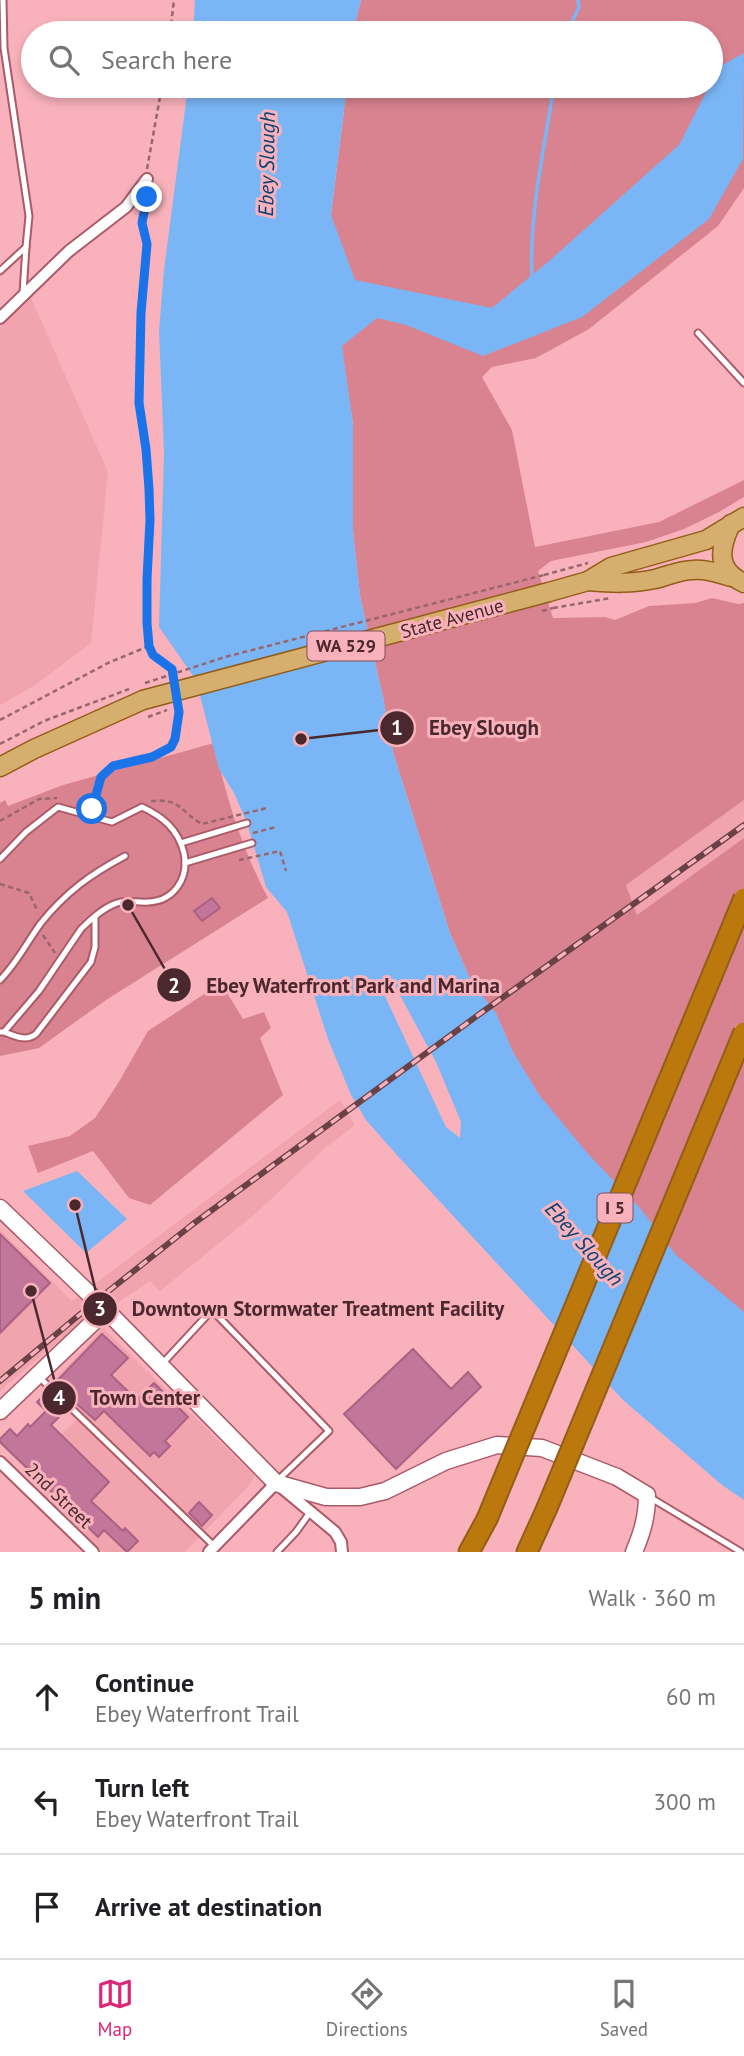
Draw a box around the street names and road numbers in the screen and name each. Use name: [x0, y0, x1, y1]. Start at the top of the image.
street label: State Avenue: [398, 593, 506, 643]
road number: WA 529: [308, 632, 384, 660]
road number: I 5: [598, 1194, 632, 1223]
street label: 2nd Street: [20, 1457, 98, 1533]

